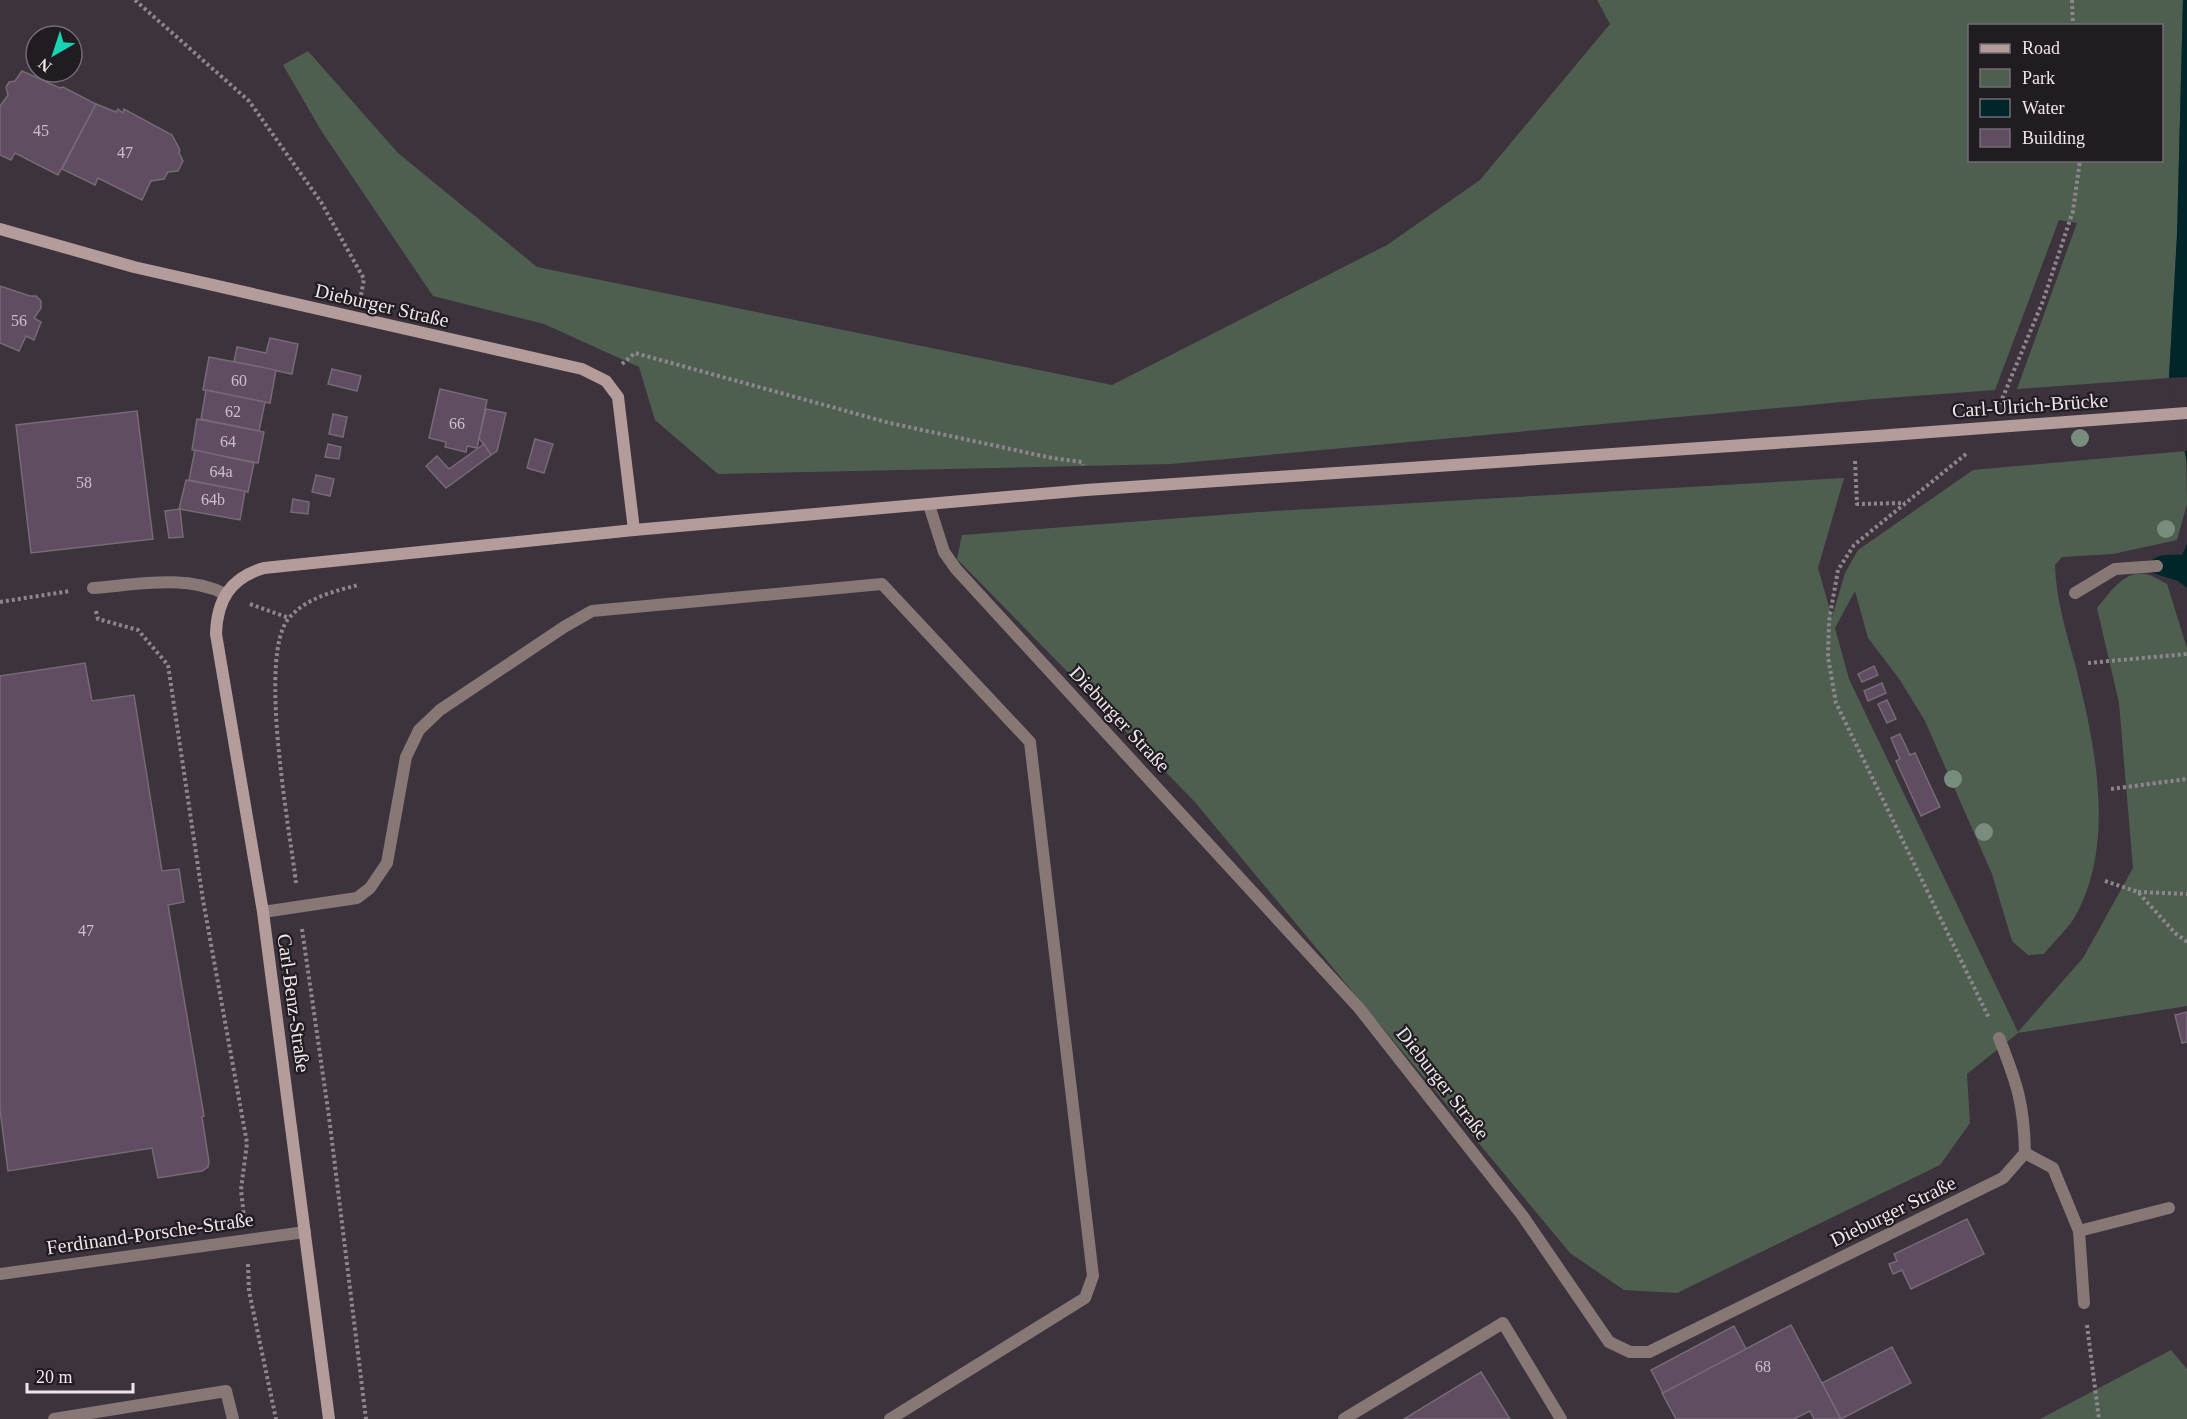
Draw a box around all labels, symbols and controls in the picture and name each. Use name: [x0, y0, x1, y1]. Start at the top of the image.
north arrow: [24, 24, 84, 84]
legend: [1968, 24, 2163, 162]
text: Road: [2022, 38, 2060, 58]
text: N: [35, 55, 55, 76]
text: Park: [2022, 68, 2055, 88]
text: Water: [2022, 98, 2065, 118]
house number: 45: [33, 122, 49, 139]
text: Building: [2022, 128, 2085, 148]
house number: 47: [117, 144, 133, 161]
street label: Dieburger Straße: [313, 279, 451, 332]
house number: 56: [11, 312, 27, 329]
house number: 60: [231, 372, 247, 389]
street label: Carl-Ulrich-Brücke: [1951, 389, 2109, 421]
house number: 62: [225, 403, 241, 420]
house number: 66: [449, 415, 465, 432]
house number: 64: [220, 433, 236, 450]
house number: 64a: [209, 463, 233, 480]
house number: 58: [76, 474, 92, 491]
house number: 64b: [201, 491, 225, 508]
street label: Dieburger Straße: [1065, 661, 1175, 777]
house number: 47: [78, 922, 94, 939]
street label: Carl-Benz-Straße: [273, 932, 315, 1074]
street label: Dieburger Straße: [1391, 1022, 1494, 1144]
street label: Dieburger Straße: [1827, 1171, 1960, 1252]
street label: Ferdinand-Porsche-Straße: [45, 1208, 255, 1258]
scale bar: [27, 1356, 134, 1394]
house number: 68: [1755, 1358, 1771, 1375]
text: 20 m: [36, 1367, 73, 1387]

